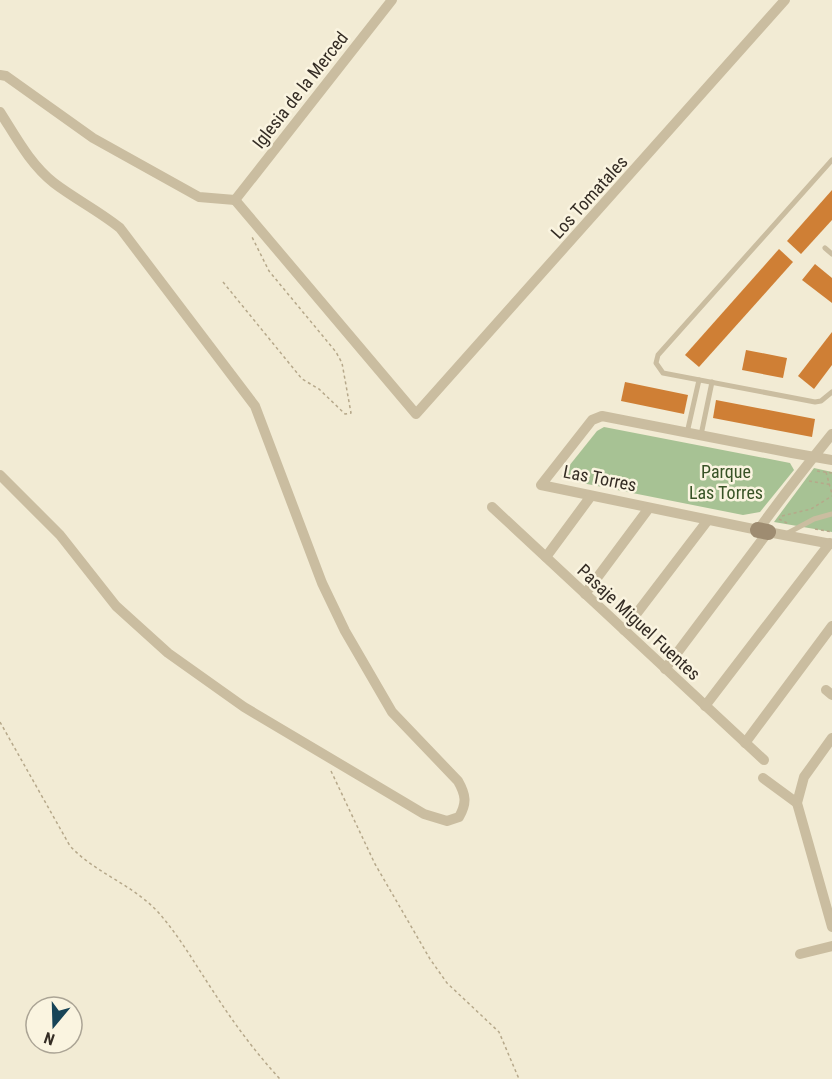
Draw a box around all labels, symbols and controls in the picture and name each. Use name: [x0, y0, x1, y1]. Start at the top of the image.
street label: Iglesia de la Merced: [248, 27, 352, 153]
street label: Los Tomatales: [546, 151, 632, 243]
street label: Las Torres: [562, 461, 638, 495]
park label: Parque Las Torres: [689, 461, 763, 503]
street label: Pasaje Miguel Fuentes: [573, 560, 705, 684]
north arrow: [24, 995, 84, 1055]
text: N: [42, 1028, 57, 1049]

